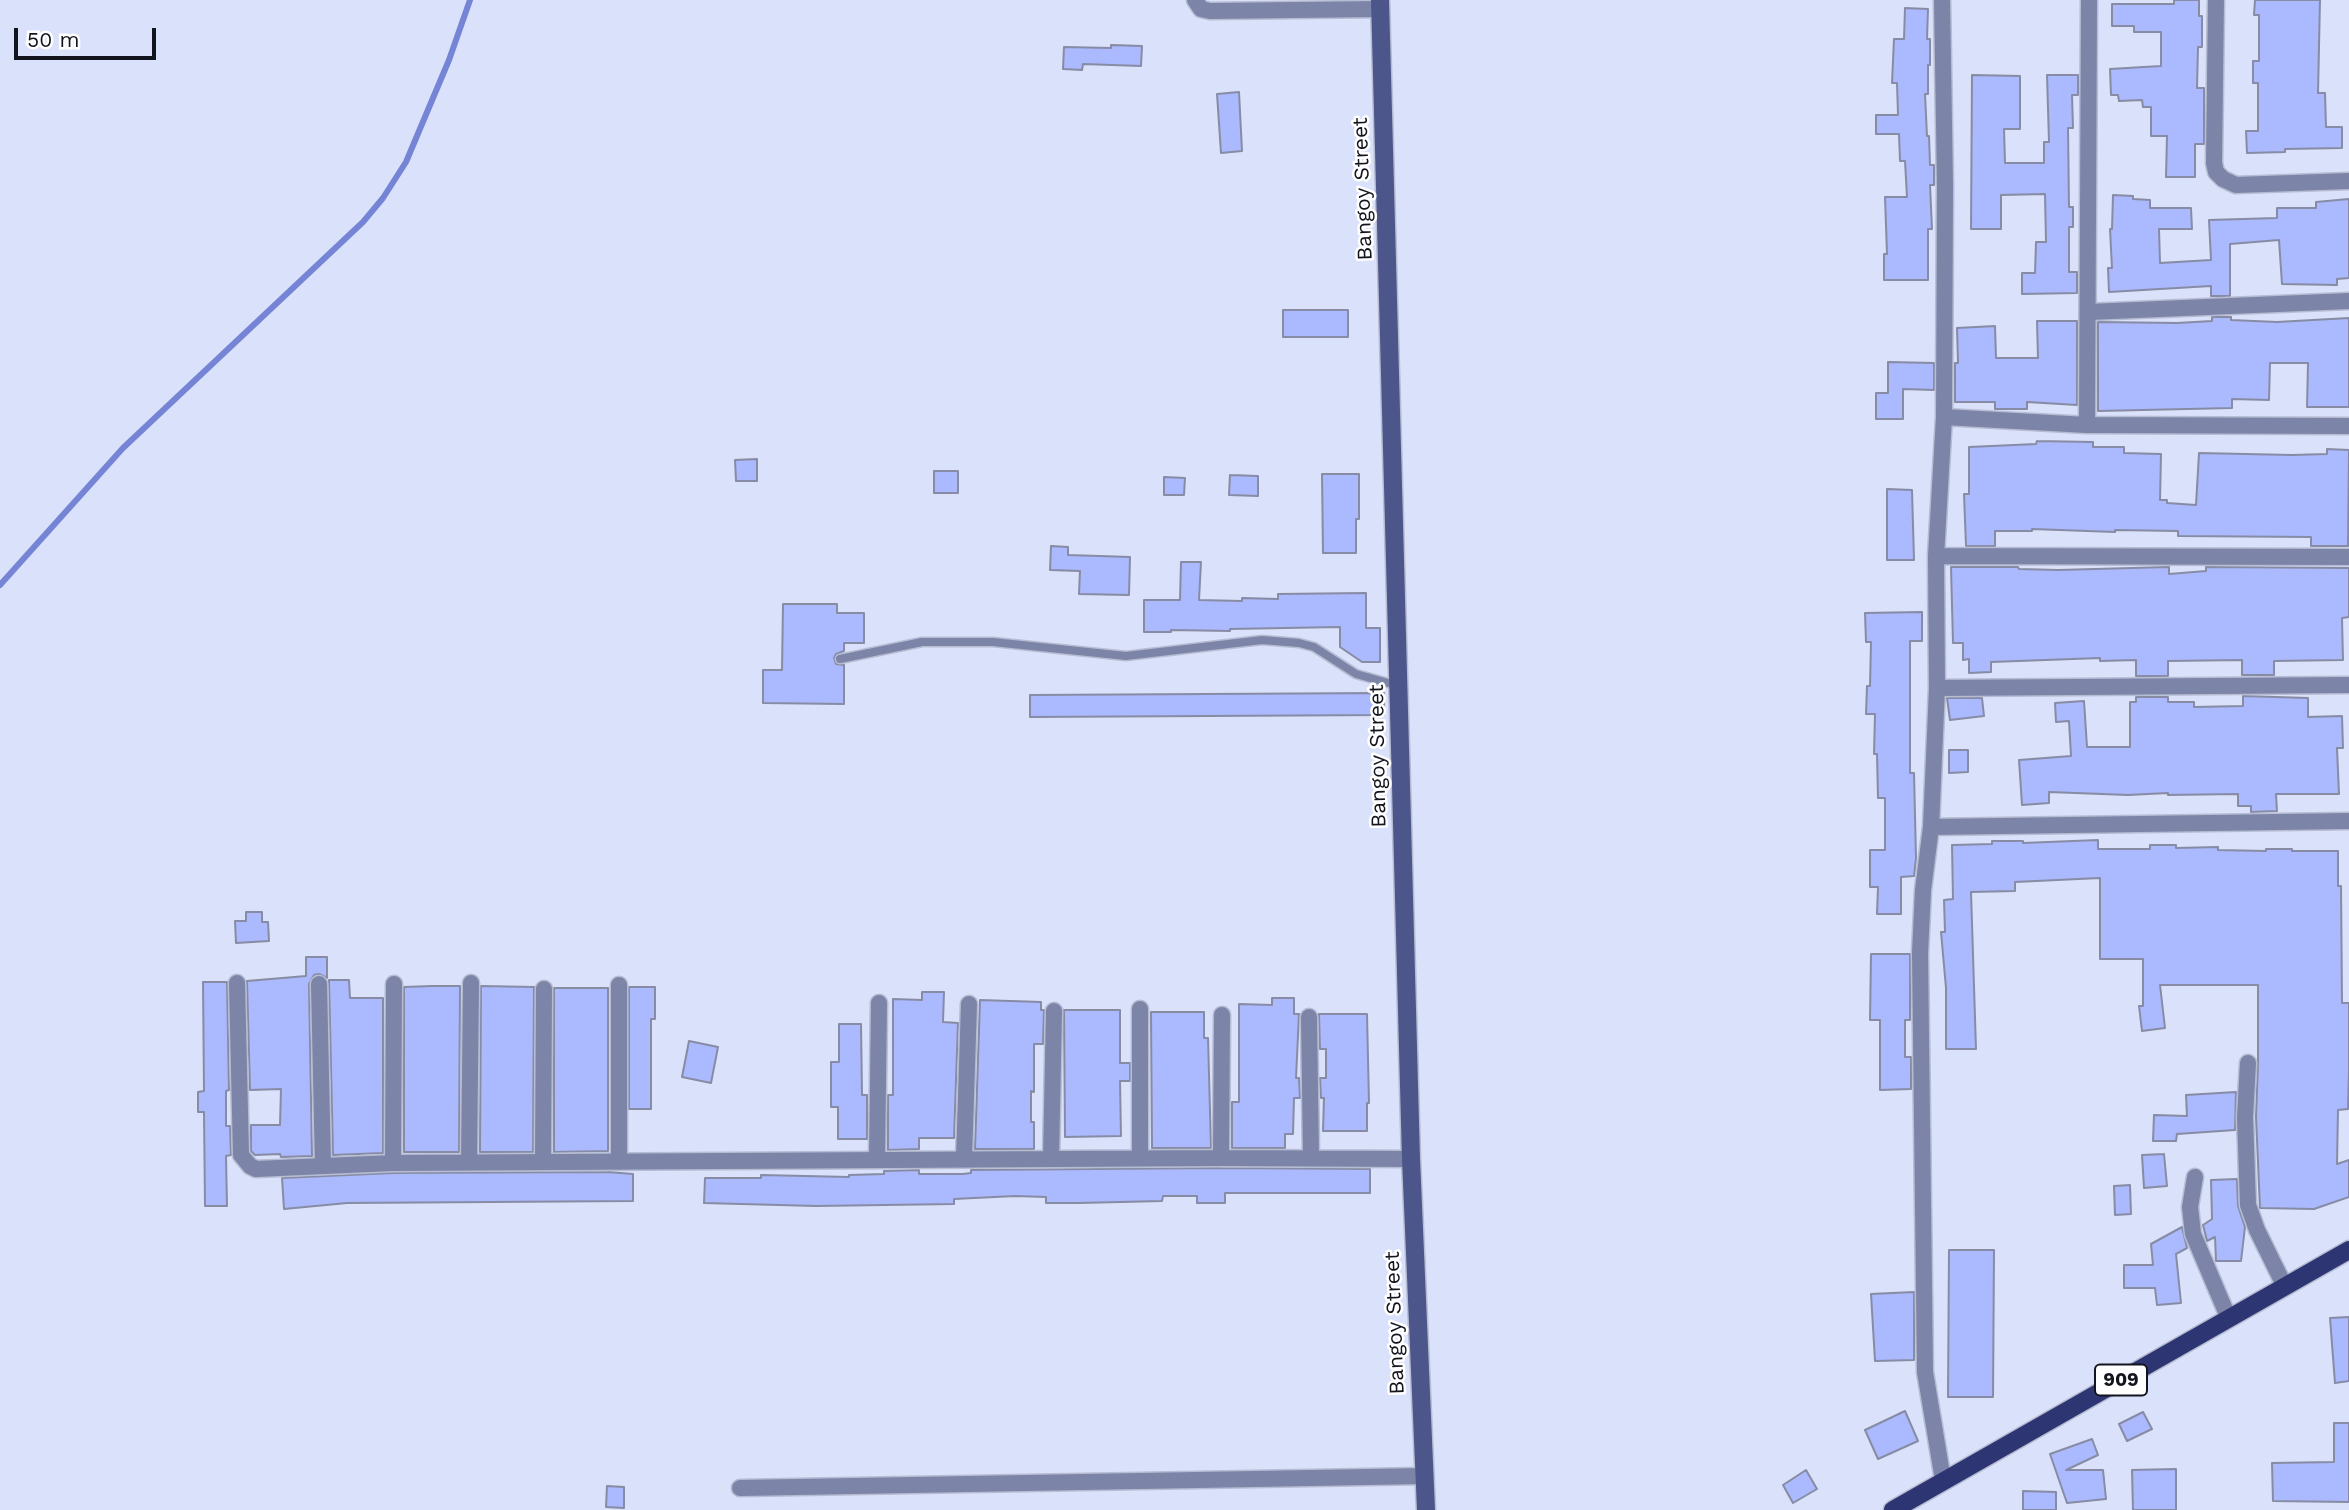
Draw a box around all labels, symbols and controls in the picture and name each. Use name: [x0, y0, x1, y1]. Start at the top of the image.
scale bar: [18, 14, 159, 58]
text: 50 m: [27, 27, 79, 52]
street label: Bangoy Street: [1348, 117, 1378, 261]
street label: Bangoy Street: [1364, 684, 1392, 828]
street label: Bangoy Street: [1380, 1251, 1410, 1395]
road number: 909: [2095, 1364, 2147, 1396]

